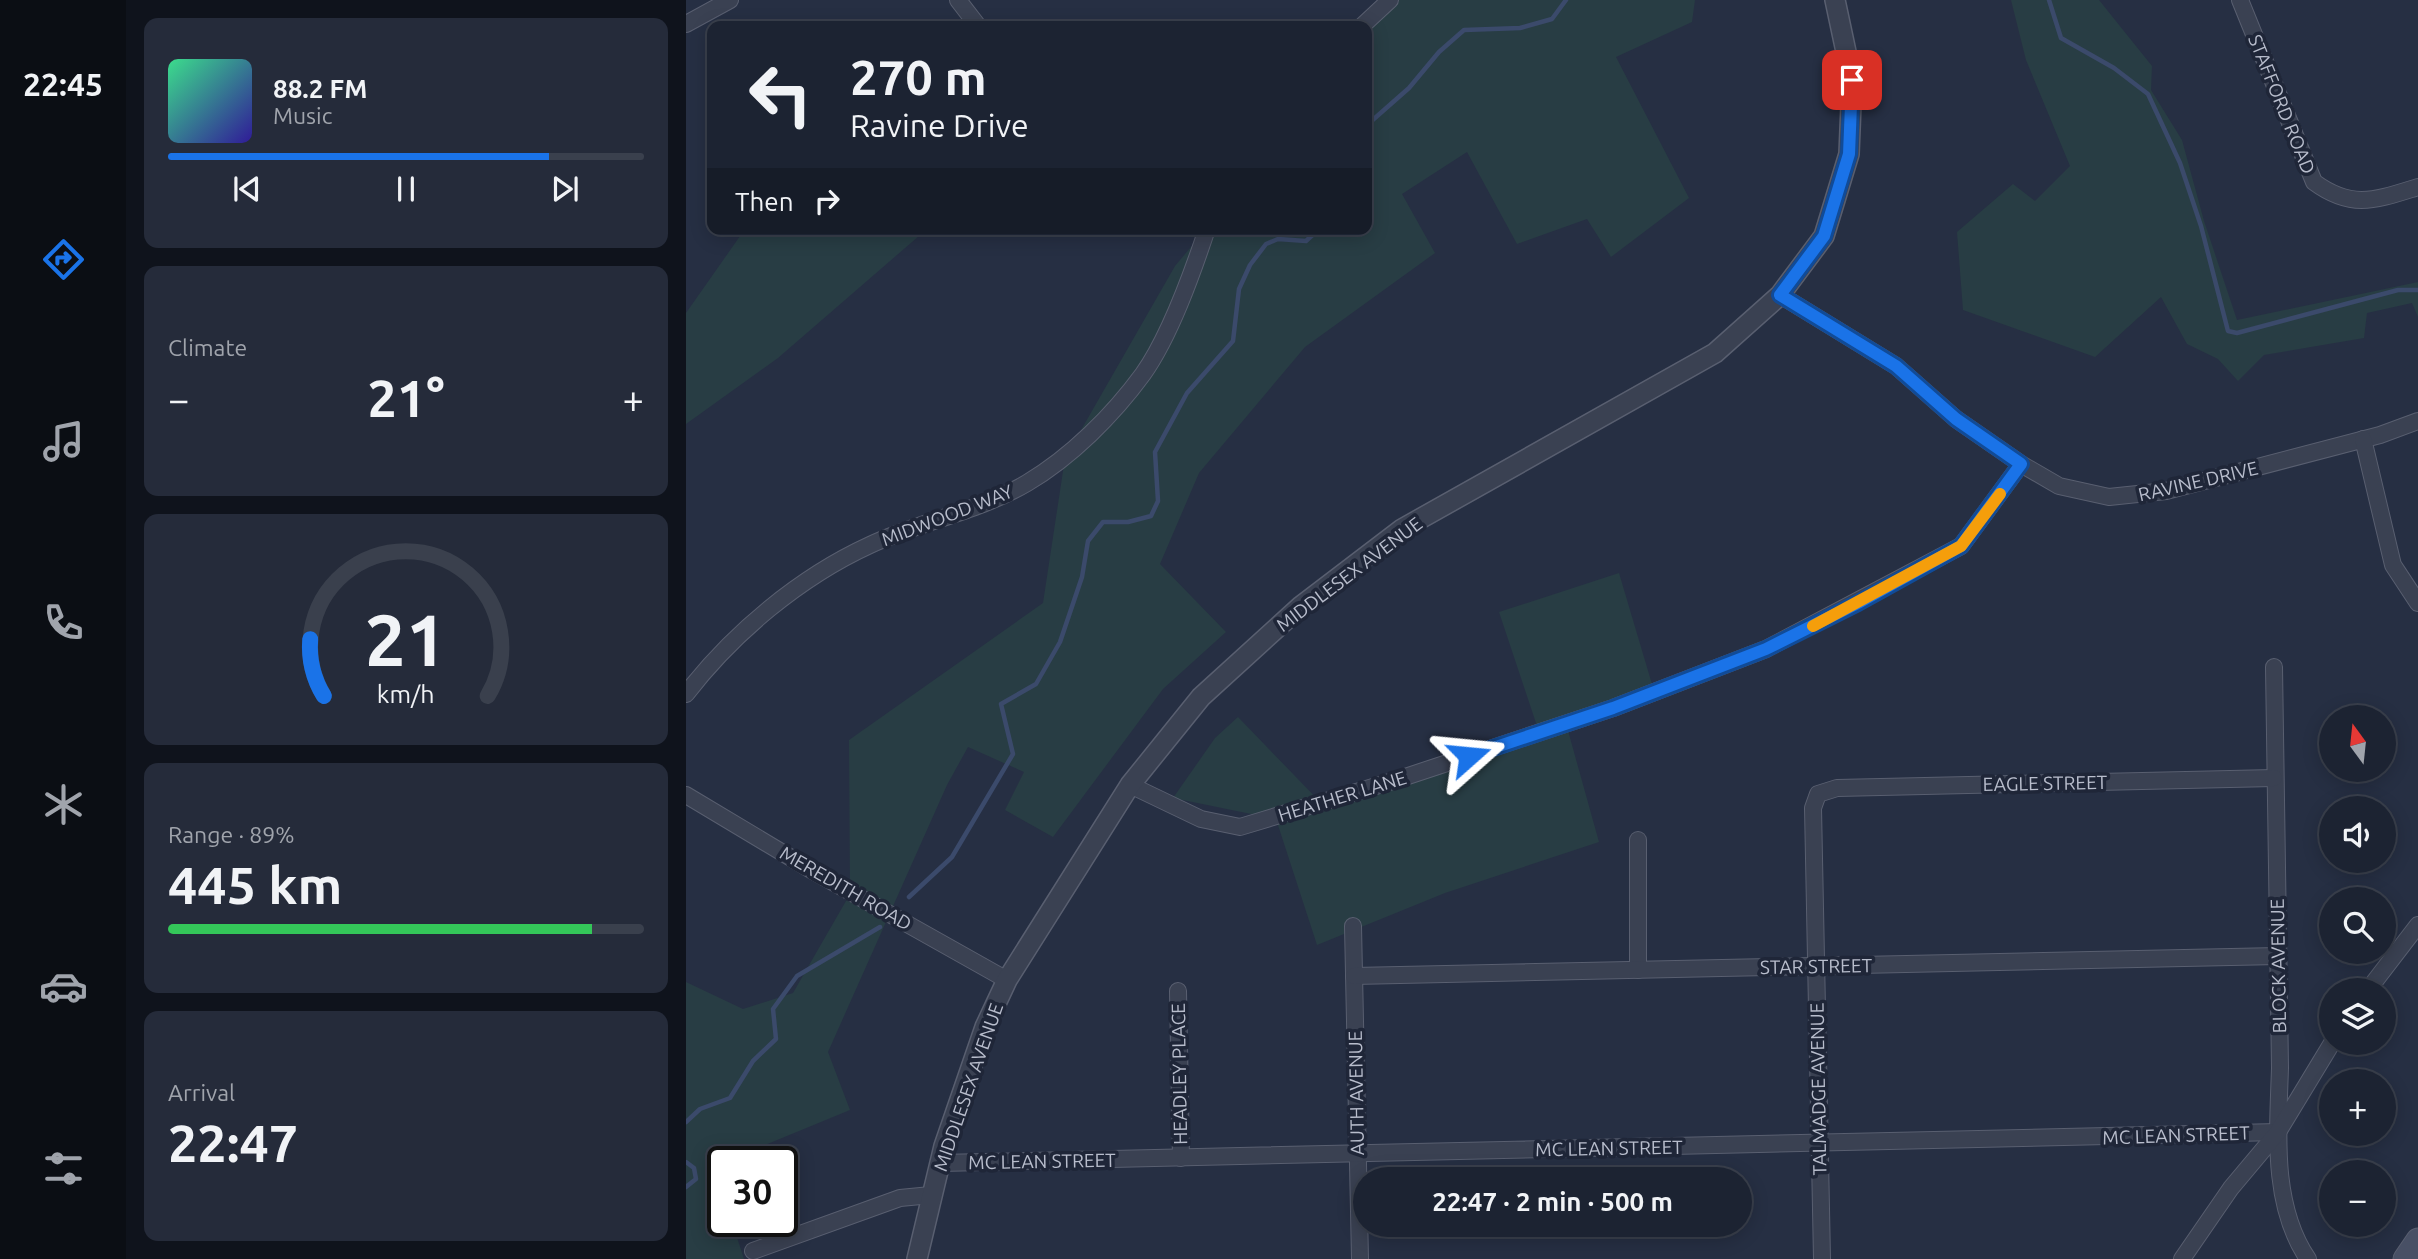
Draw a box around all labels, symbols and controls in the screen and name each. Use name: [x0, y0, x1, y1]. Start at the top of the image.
street label: STAFFORD ROAD: [2244, 31, 2320, 177]
icon: left: [735, 49, 826, 140]
text: 270 m: [850, 49, 987, 104]
pin: [1822, 50, 1882, 110]
icon: arrive: [1833, 61, 1871, 99]
text: 22:45: [23, 66, 103, 102]
text: 88.2 FM: [273, 74, 367, 103]
text: Music: [273, 103, 332, 128]
text: Ravine Drive: [850, 107, 1029, 143]
icon: previous: [228, 170, 266, 208]
icon: pause: [387, 170, 425, 208]
icon: next: [546, 170, 584, 208]
icon: right: [808, 182, 846, 220]
text: Then: [735, 187, 794, 216]
icon: directions: [39, 235, 88, 284]
text: Climate: [168, 335, 247, 360]
text: 21°: [367, 369, 445, 427]
text: −: [168, 378, 189, 420]
text: +: [623, 378, 644, 420]
icon: music: [39, 417, 88, 466]
street label: RAVINE DRIVE: [2136, 457, 2260, 505]
street label: MIDWOOD WAY: [878, 480, 1016, 550]
street label: MIDDLESEX AVENUE: [1272, 512, 1426, 636]
icon: phone: [39, 598, 88, 647]
text: 21: [365, 598, 447, 680]
text: km/h: [377, 679, 435, 707]
north arrow: [2319, 705, 2396, 782]
map controls: [2319, 705, 2396, 1237]
position arrow: [1432, 719, 1506, 793]
street label: HEATHER LANE: [1275, 766, 1409, 826]
street label: EAGLE STREET: [1983, 771, 2108, 795]
icon: climate: [39, 780, 88, 829]
button: sound: [2319, 796, 2396, 873]
text: Range · 89%: [168, 822, 295, 847]
street label: MEREDITH ROAD: [776, 841, 916, 935]
text: 445 km: [168, 856, 342, 914]
button: search: [2319, 887, 2396, 964]
street label: BLOCK AVENUE: [2266, 898, 2290, 1034]
street label: STAR STREET: [1760, 954, 1873, 978]
icon: car: [39, 962, 88, 1011]
button: layers: [2319, 978, 2396, 1055]
street label: MIDDLESEX AVENUE: [929, 1000, 1007, 1174]
street label: TALMADGE AVENUE: [1805, 1002, 1831, 1176]
street label: HEADLEY PLACE: [1167, 1003, 1191, 1145]
street label: AUTH AVENUE: [1344, 1030, 1368, 1156]
button: +: [2319, 1069, 2396, 1146]
text: Arrival: [168, 1080, 235, 1105]
text: 22:47: [168, 1114, 298, 1172]
street label: MC LEAN STREET: [2102, 1121, 2251, 1149]
street label: MC LEAN STREET: [1535, 1136, 1683, 1160]
icon: filters: [39, 1144, 88, 1193]
speed limit sign: 30: [707, 1146, 798, 1237]
street label: MC LEAN STREET: [968, 1149, 1116, 1173]
button: −: [2319, 1160, 2396, 1237]
text: 22:47 · 2 min · 500 m: [1432, 1187, 1673, 1216]

